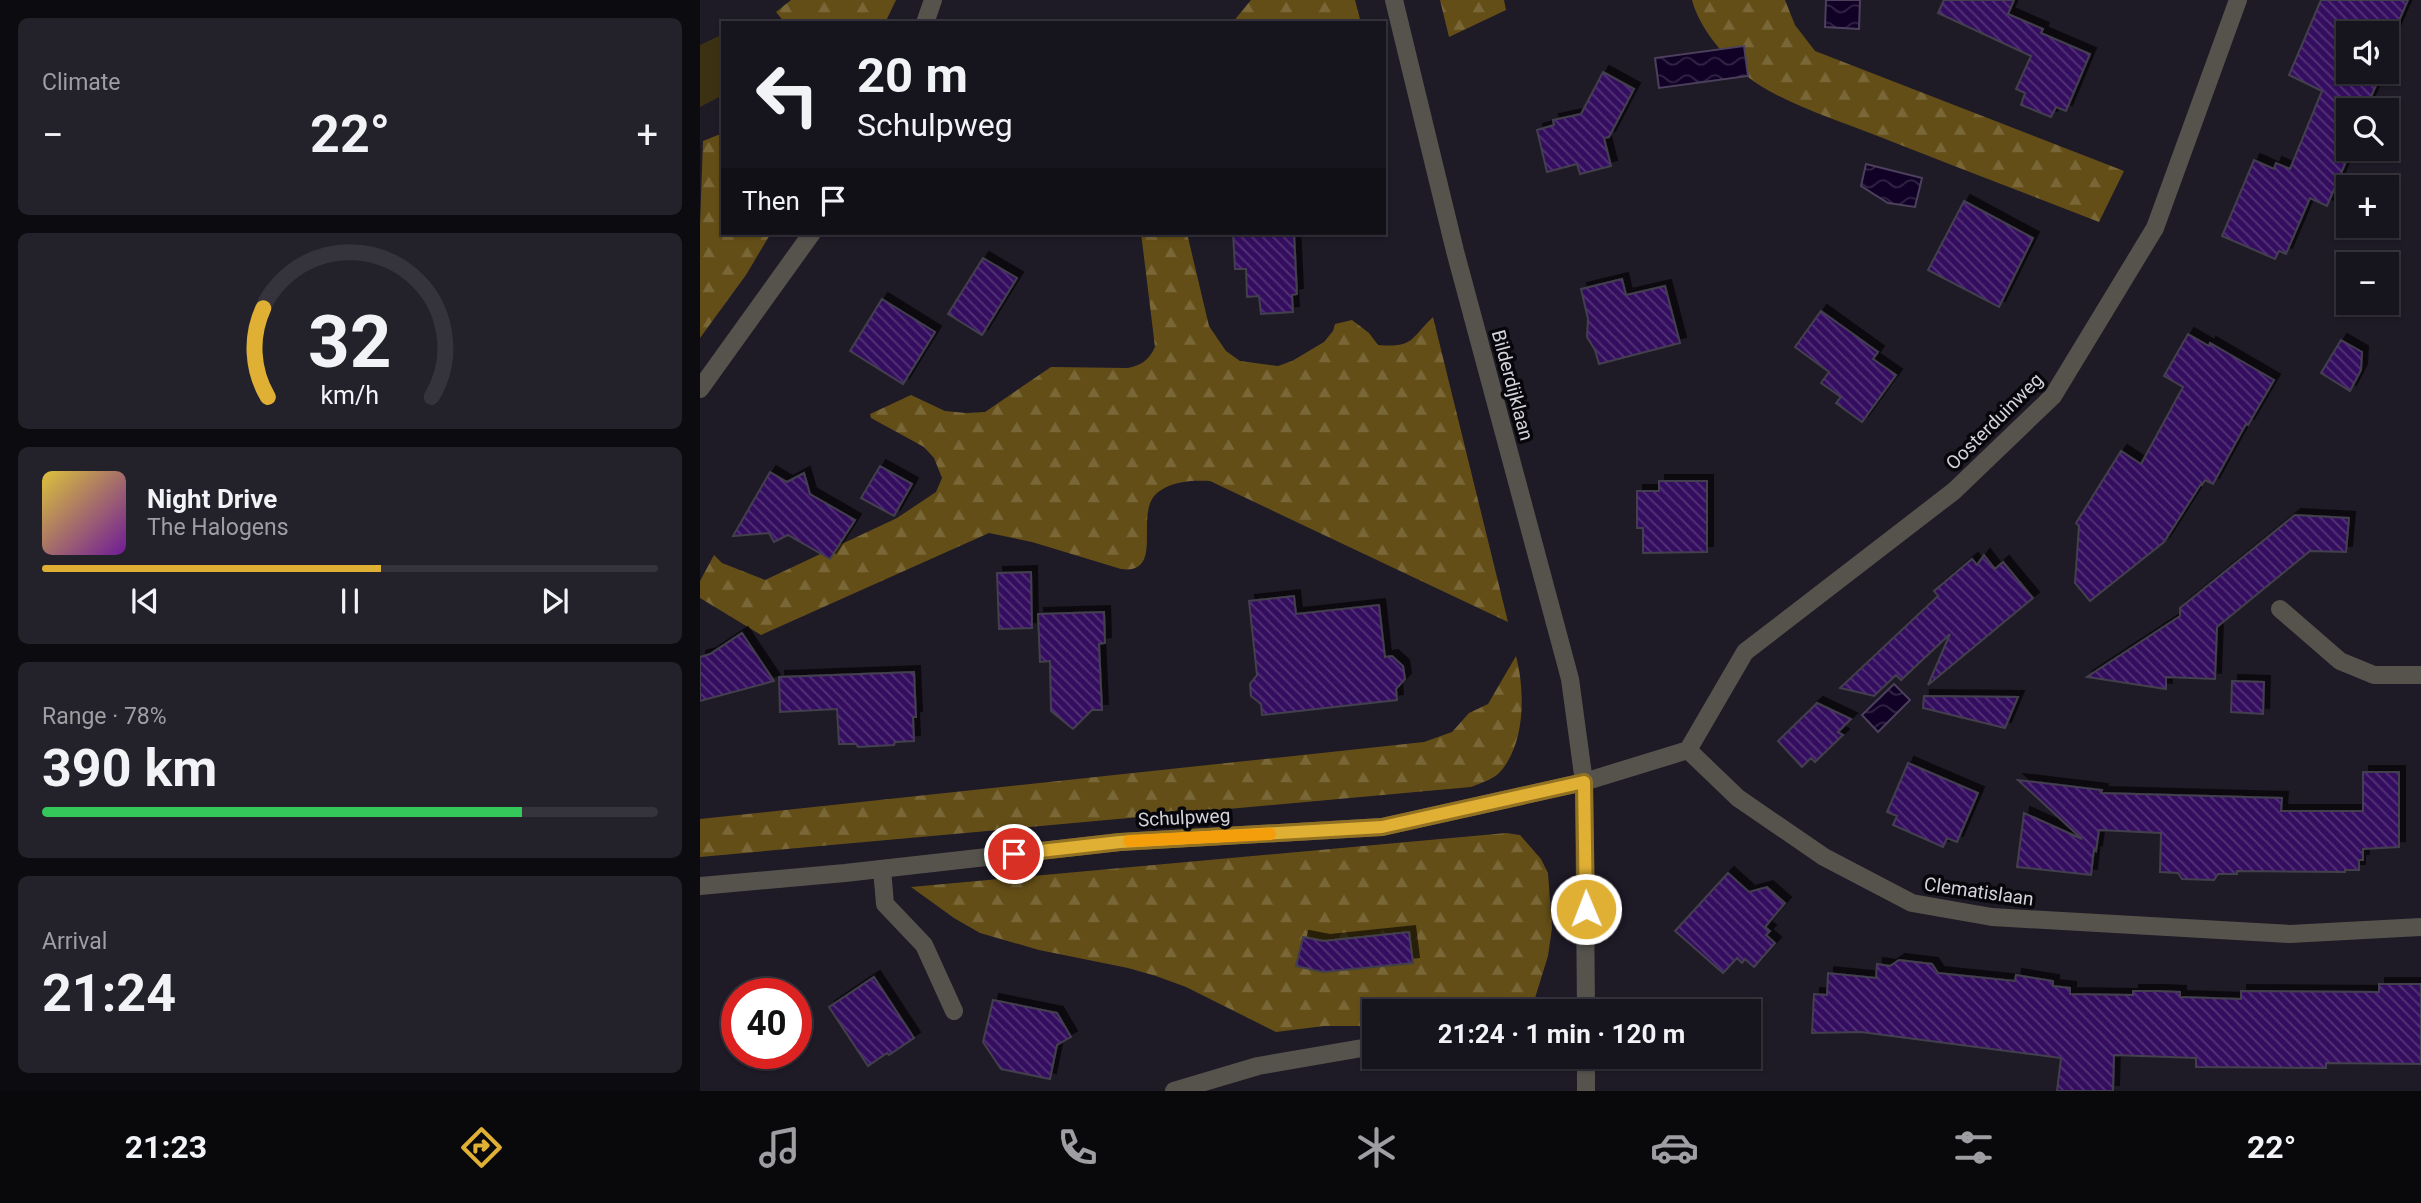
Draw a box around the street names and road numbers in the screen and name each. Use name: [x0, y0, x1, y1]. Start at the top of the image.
street label: Bilderdijklaan: [1487, 327, 1538, 443]
street label: Oosterduinweg: [1941, 368, 2048, 475]
street label: Schulpweg: [1137, 804, 1231, 831]
street label: Clematislaan: [1923, 872, 2035, 911]

